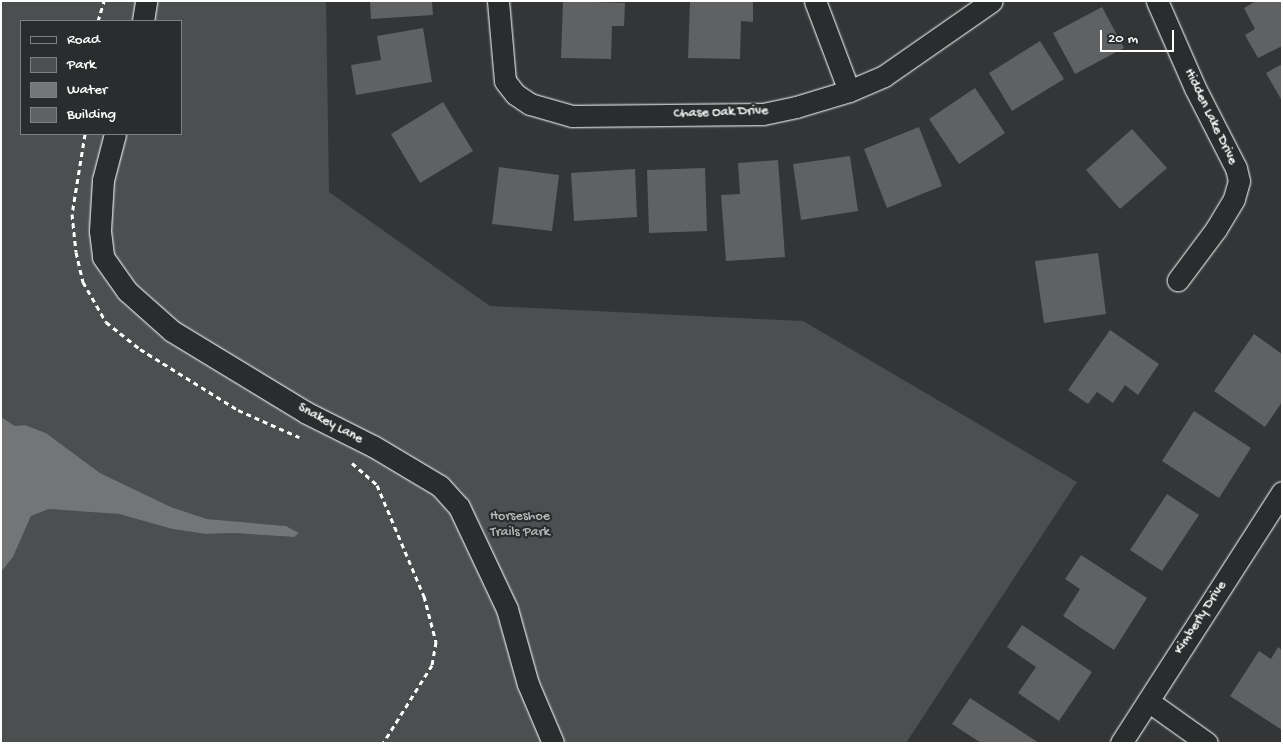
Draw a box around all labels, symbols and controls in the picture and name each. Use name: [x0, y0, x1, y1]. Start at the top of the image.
legend: [20, 20, 182, 135]
scale bar: [1103, 20, 1177, 52]
text: 20 m: [1108, 30, 1138, 48]
text: Road: [67, 31, 100, 49]
text: Park: [67, 56, 96, 74]
street label: Hidden Lake Drive: [1179, 66, 1241, 168]
text: Water: [67, 81, 107, 99]
street label: Chase Oak Drive: [673, 103, 769, 123]
text: Building: [67, 106, 116, 124]
street label: Snakey Lane: [295, 400, 365, 448]
park label: Horseshoe Trails Park: [490, 509, 550, 542]
street label: Kimberly Drive: [1171, 578, 1231, 658]

